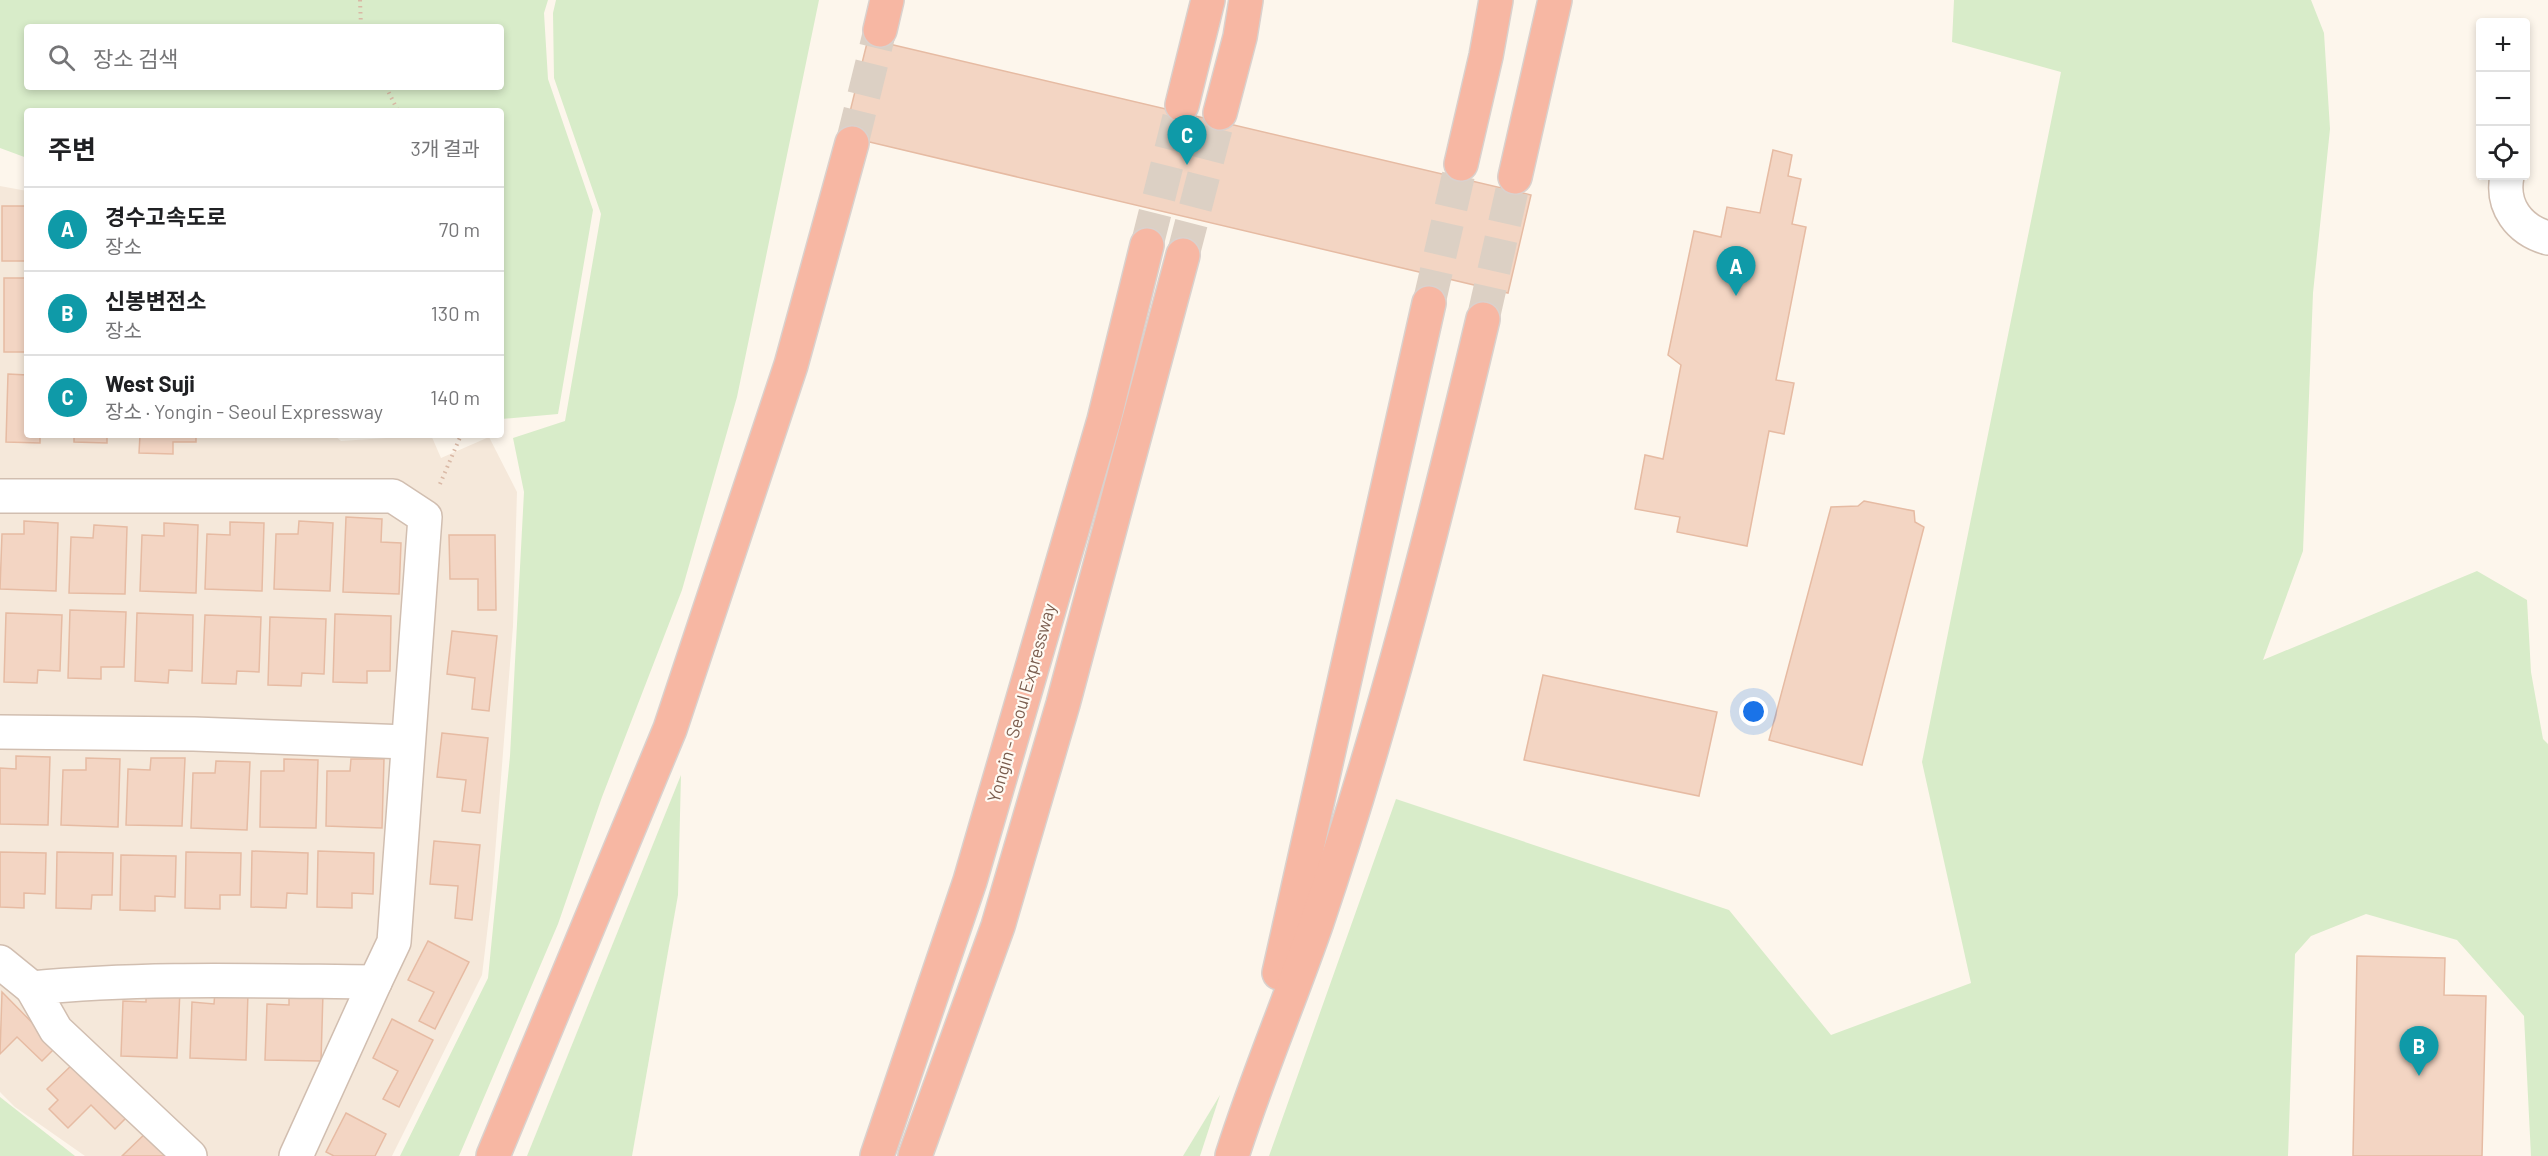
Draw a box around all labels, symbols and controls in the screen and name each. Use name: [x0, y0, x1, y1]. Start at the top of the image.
map controls: [2476, 18, 2530, 180]
button: +: [2476, 18, 2530, 72]
search box: [24, 24, 504, 90]
icon: search: [45, 41, 78, 74]
text: 장소 검색: [93, 45, 178, 71]
button: −: [2476, 72, 2530, 126]
pin: C: [1168, 116, 1206, 165]
button: locate: [2476, 126, 2530, 180]
text: 주변: [48, 133, 96, 164]
text: 3개 결과: [411, 136, 480, 160]
text: 경수고속도로: [105, 203, 226, 229]
text: A: [61, 217, 74, 241]
text: 70 m: [439, 217, 480, 241]
text: 장소: [105, 234, 142, 258]
pin: A: [1716, 246, 1756, 296]
text: 신봉변전소: [105, 287, 206, 313]
text: B: [61, 301, 74, 325]
text: 130 m: [431, 301, 480, 325]
text: 장소: [105, 318, 142, 342]
text: West Suji: [105, 370, 195, 396]
text: C: [61, 385, 74, 409]
text: 140 m: [430, 385, 480, 409]
text: 장소 · Yongin - Seoul Expressway: [105, 399, 383, 423]
street label: Yongin - Seoul Expressway: [982, 601, 1060, 805]
your location: [1739, 697, 1768, 726]
pin: B: [2400, 1026, 2438, 1076]

